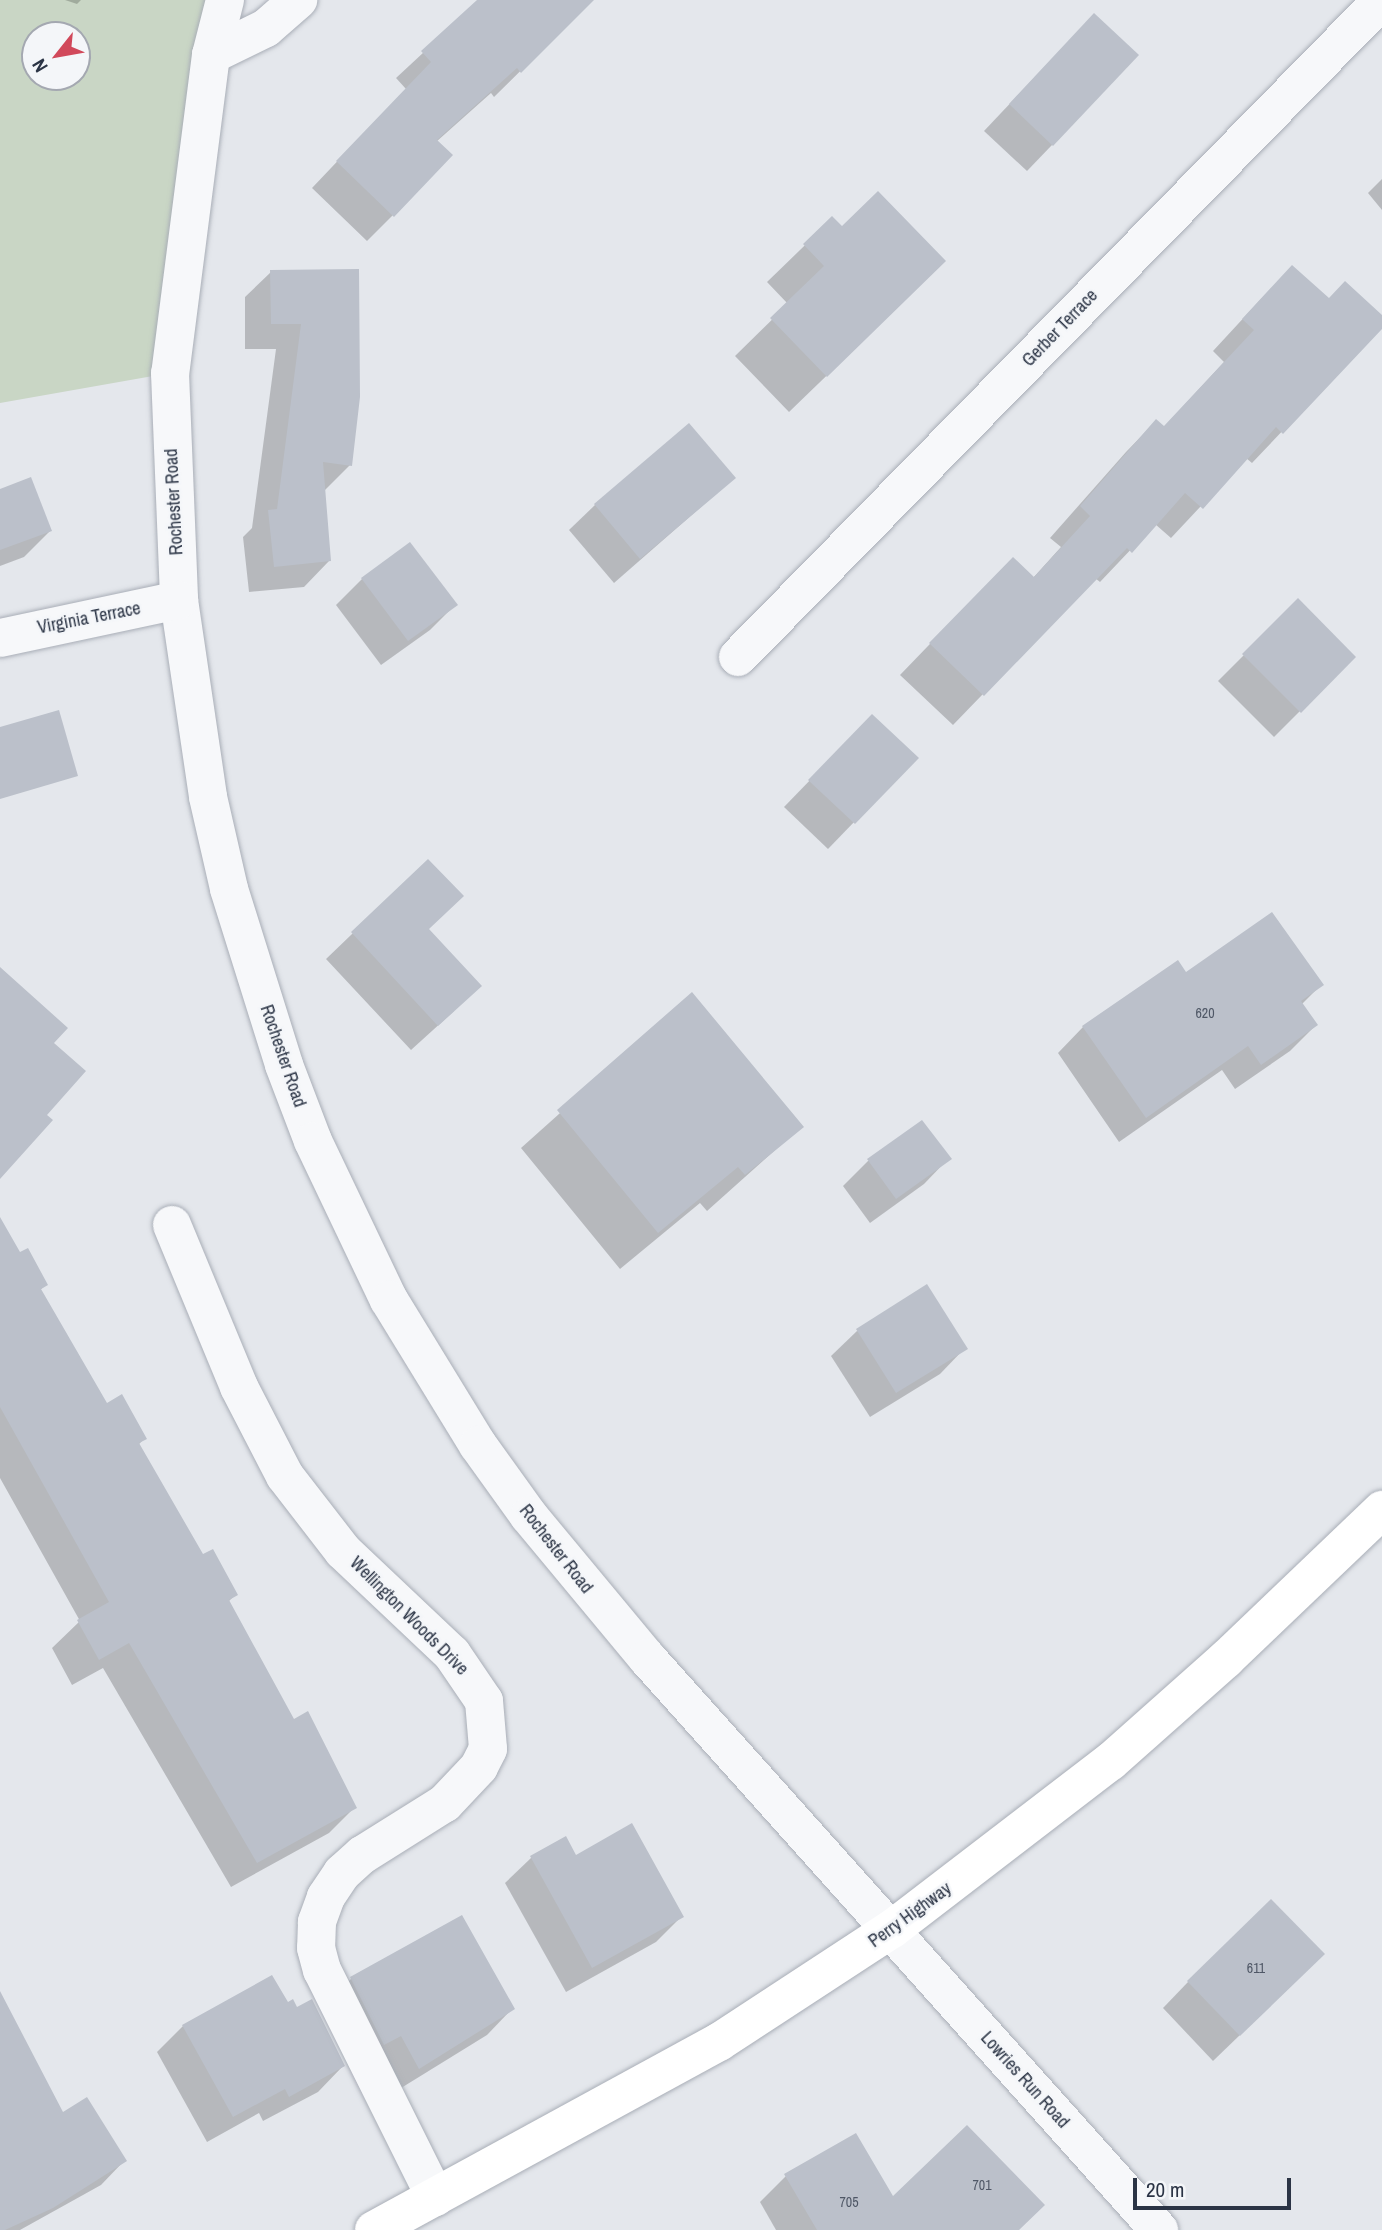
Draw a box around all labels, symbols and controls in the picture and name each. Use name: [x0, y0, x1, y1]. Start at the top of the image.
north arrow: [21, 21, 91, 91]
text: N: [26, 54, 54, 77]
street label: Gerber Terrace: [1018, 285, 1102, 371]
street label: Rochester Road: [160, 448, 188, 556]
street label: Virginia Terrace: [36, 597, 142, 639]
street label: Rochester Road: [255, 1002, 311, 1110]
house number: 620: [1195, 1005, 1215, 1021]
street label: Rochester Road: [515, 1500, 597, 1598]
street label: Wellington Woods Drive: [345, 1552, 473, 1680]
street label: Perry Highway: [865, 1878, 955, 1952]
house number: 611: [1247, 1960, 1265, 1976]
street label: Lowries Run Road: [976, 2027, 1074, 2133]
scale bar: [1137, 2164, 1294, 2208]
text: 20 m: [1146, 2175, 1184, 2204]
house number: 701: [972, 2177, 992, 2193]
house number: 705: [839, 2194, 859, 2210]

